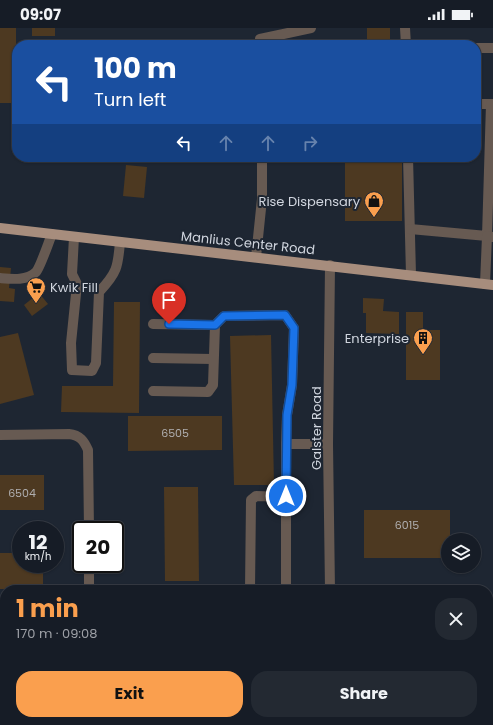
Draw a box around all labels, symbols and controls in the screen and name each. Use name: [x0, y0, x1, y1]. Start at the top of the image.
text: 09:07: [20, 4, 61, 25]
text: 100 m: [94, 49, 177, 88]
icon: left: [28, 56, 80, 108]
text: Turn left: [94, 87, 166, 112]
icon: left: [173, 132, 195, 154]
icon: ahead: [215, 132, 237, 154]
icon: ahead: [257, 132, 279, 154]
icon: right: [299, 132, 321, 154]
shop icon: Rise Dispensary: [363, 190, 385, 218]
place label: Rise Dispensary: [258, 192, 361, 211]
street label: Manlius Center Road: [180, 227, 316, 259]
supermarket icon: Kwik Fill: [25, 276, 47, 304]
place label: Kwik Fill: [50, 278, 98, 297]
pin: [152, 283, 186, 324]
icon: arrive: [158, 289, 180, 311]
building icon: Enterprise: [412, 327, 434, 355]
place label: Enterprise: [345, 329, 409, 348]
street label: Galster Road: [307, 386, 326, 470]
house number: 6505: [161, 425, 189, 441]
position arrow: [265, 475, 307, 517]
house number: 6504: [8, 485, 36, 501]
house number: 6015: [395, 517, 419, 533]
speed limit sign: 20: [72, 521, 124, 573]
text: 12: [29, 528, 47, 556]
map controls: [441, 533, 481, 573]
button: layers: [441, 533, 481, 573]
text: km/h: [25, 549, 51, 564]
text: 1 min: [16, 592, 79, 625]
button: close: [435, 598, 477, 640]
text: 170 m · 09:08: [16, 624, 97, 643]
button: Exit: [16, 671, 243, 717]
button: Share: [251, 671, 477, 717]

